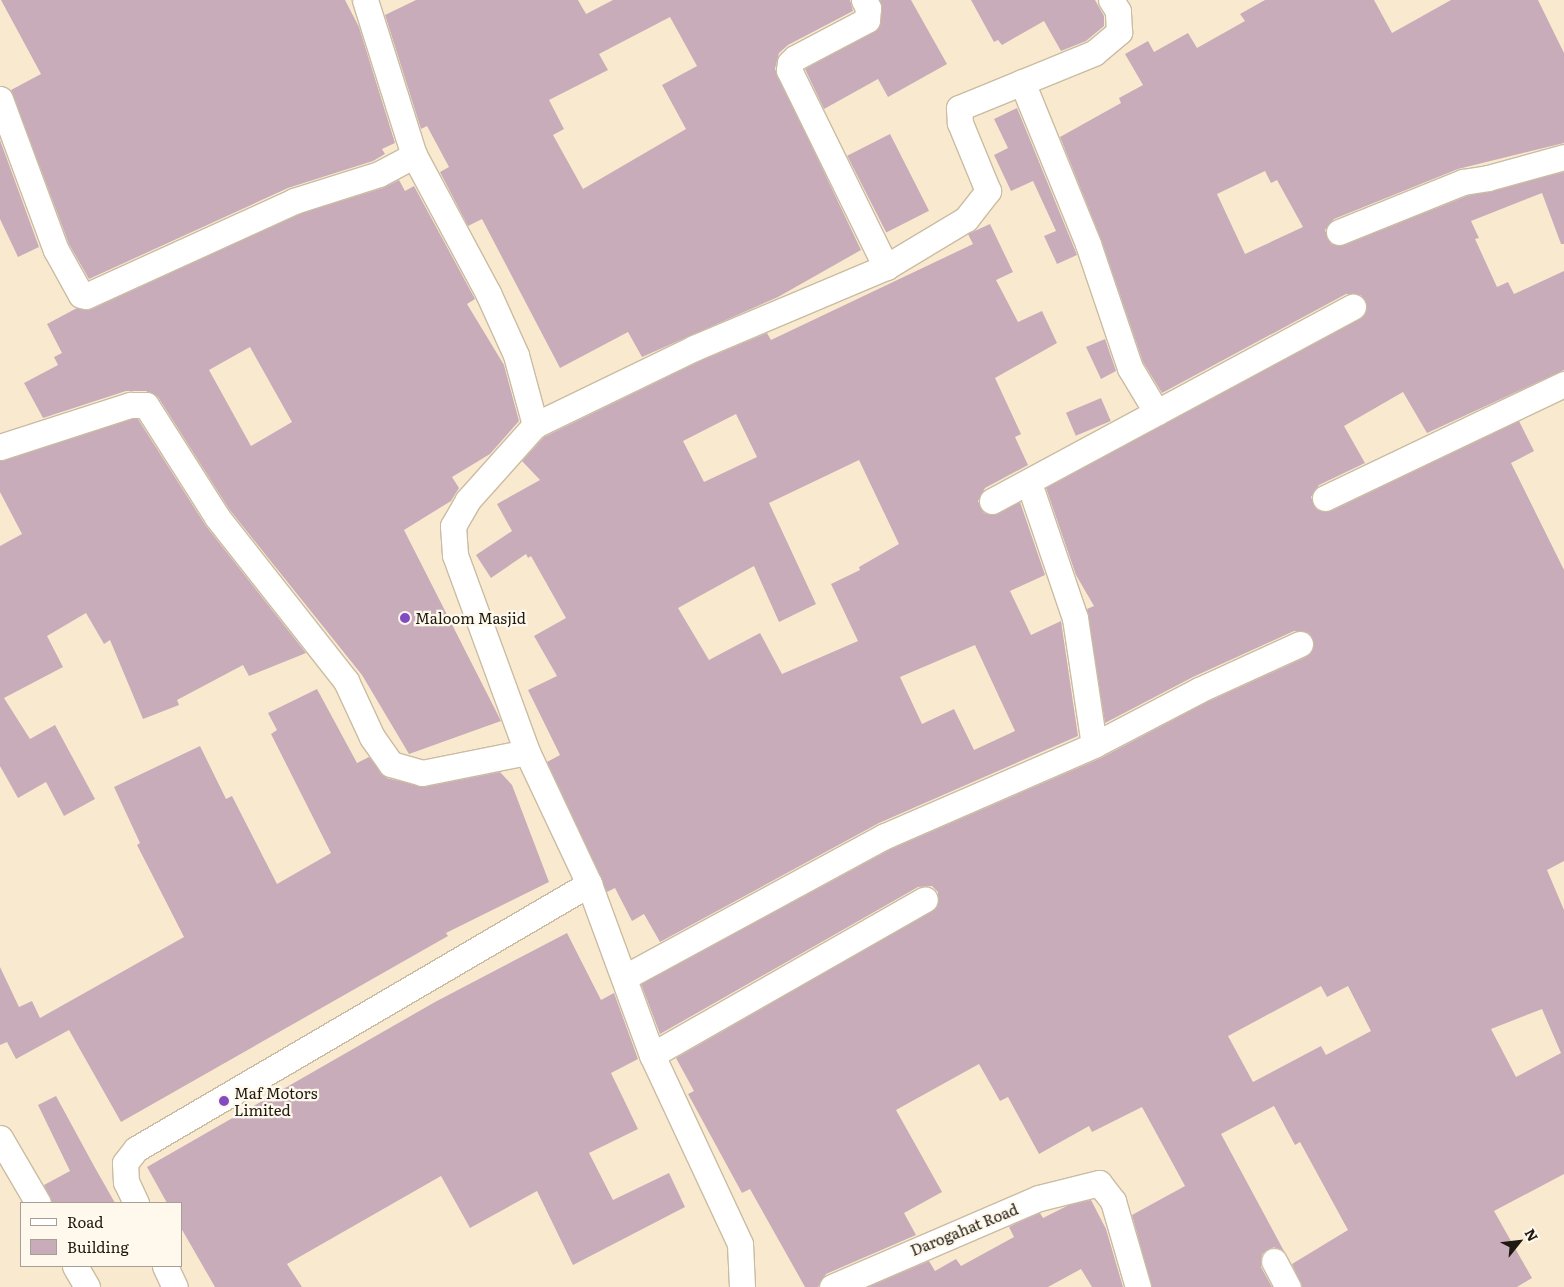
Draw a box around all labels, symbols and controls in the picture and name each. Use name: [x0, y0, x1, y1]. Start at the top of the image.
place label: Maloom Masjid: [415, 609, 526, 627]
marker: Maloom Masjid: [399, 612, 411, 624]
place label: Maf Motors Limited: [234, 1083, 317, 1118]
marker: Maf Motors Limited: [218, 1095, 230, 1107]
street label: Darogahat Road: [908, 1199, 1020, 1259]
legend: [20, 1202, 182, 1267]
text: Road: [67, 1210, 103, 1233]
north arrow: [1494, 1217, 1544, 1267]
text: N: [1521, 1225, 1544, 1245]
text: Building: [67, 1235, 129, 1258]

